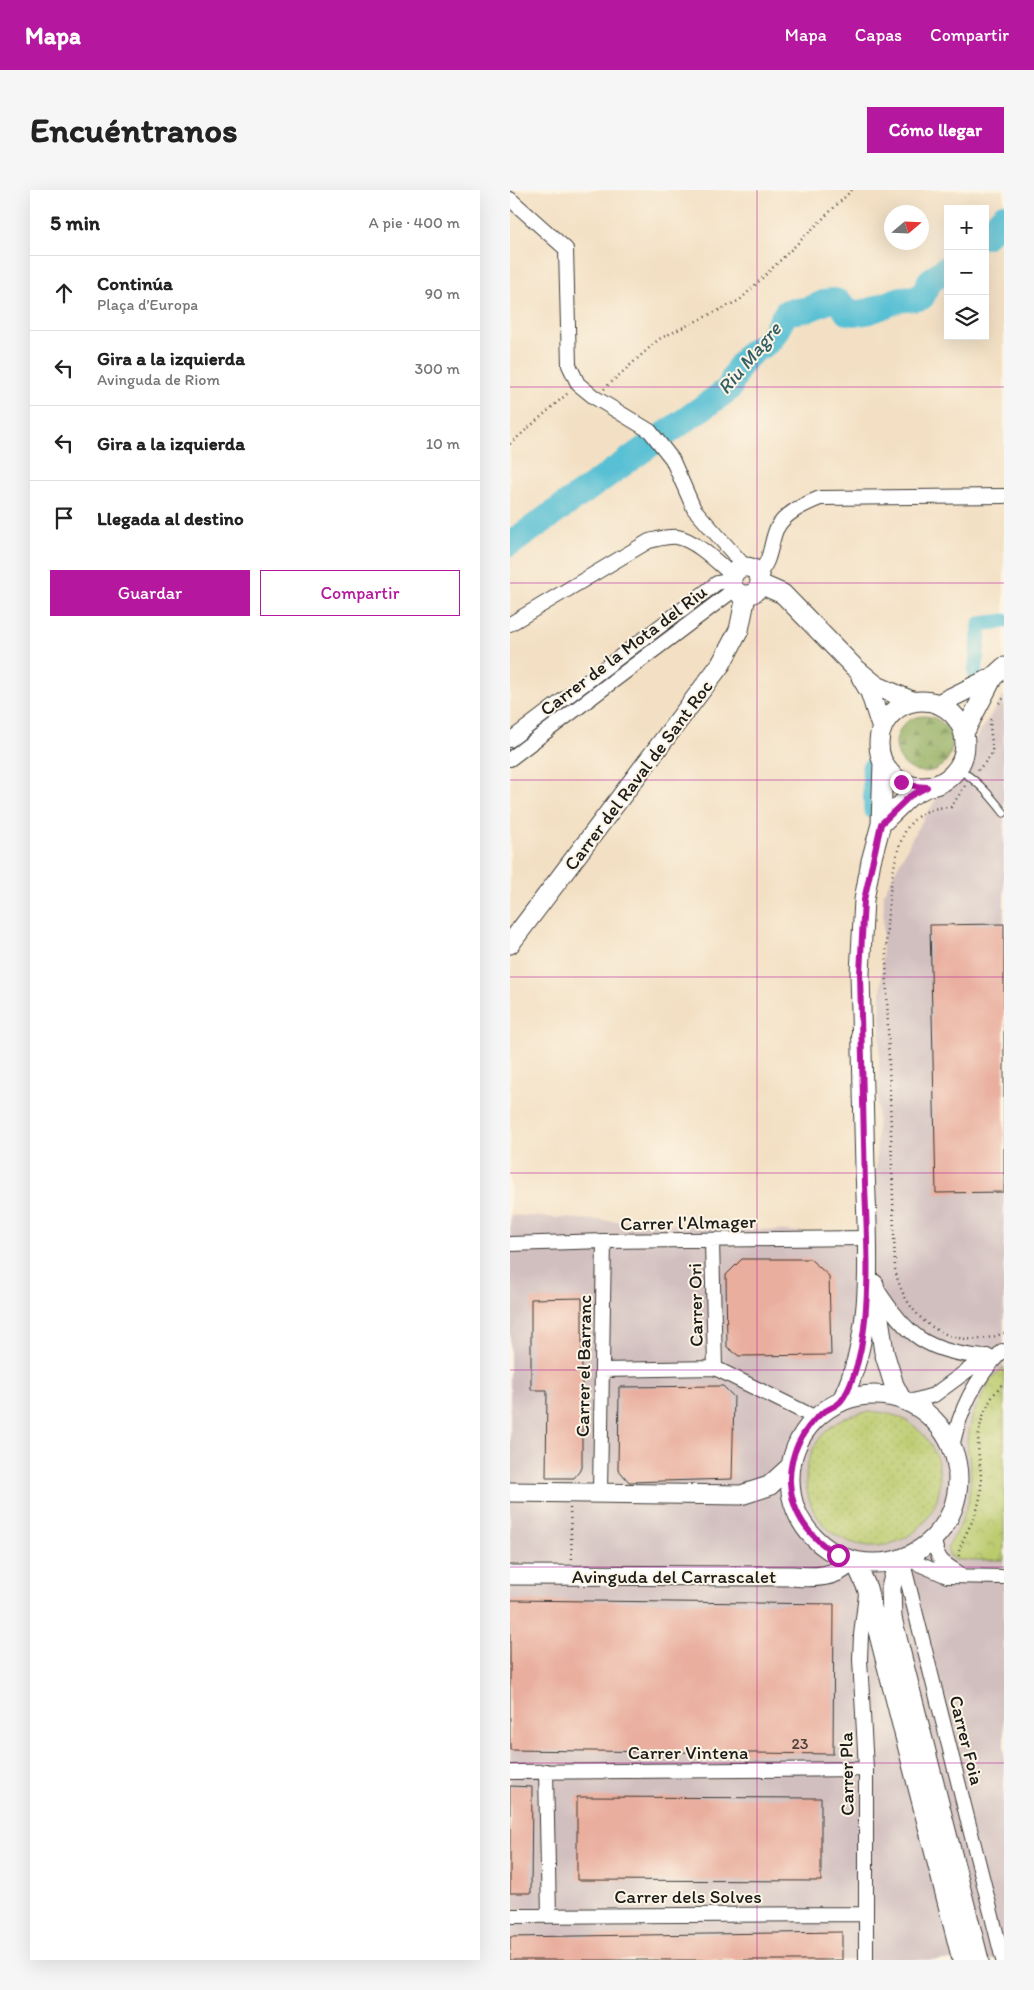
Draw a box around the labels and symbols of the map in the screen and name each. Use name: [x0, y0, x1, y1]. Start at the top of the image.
north arrow: [884, 205, 929, 250]
water label: Riu Magre: [712, 316, 787, 399]
street label: Carrer de la Mota del Riu: [535, 580, 712, 721]
street label: Carrer del Raval de Sant Roc: [559, 675, 718, 875]
route end: [890, 771, 913, 794]
street label: Carrer l'Almager: [620, 1210, 757, 1235]
street label: Carrer Ori: [683, 1263, 708, 1347]
street label: Carrer el Barranc: [571, 1294, 596, 1437]
route start: [827, 1544, 850, 1567]
street label: Avinguda del Carrascalet: [572, 1565, 776, 1588]
street label: Carrer Foia: [944, 1693, 989, 1787]
street label: Carrer Pla: [834, 1732, 859, 1816]
house number: 23: [791, 1734, 809, 1753]
street label: Carrer Vintena: [628, 1741, 748, 1764]
street label: Carrer dels Solves: [614, 1885, 762, 1908]

